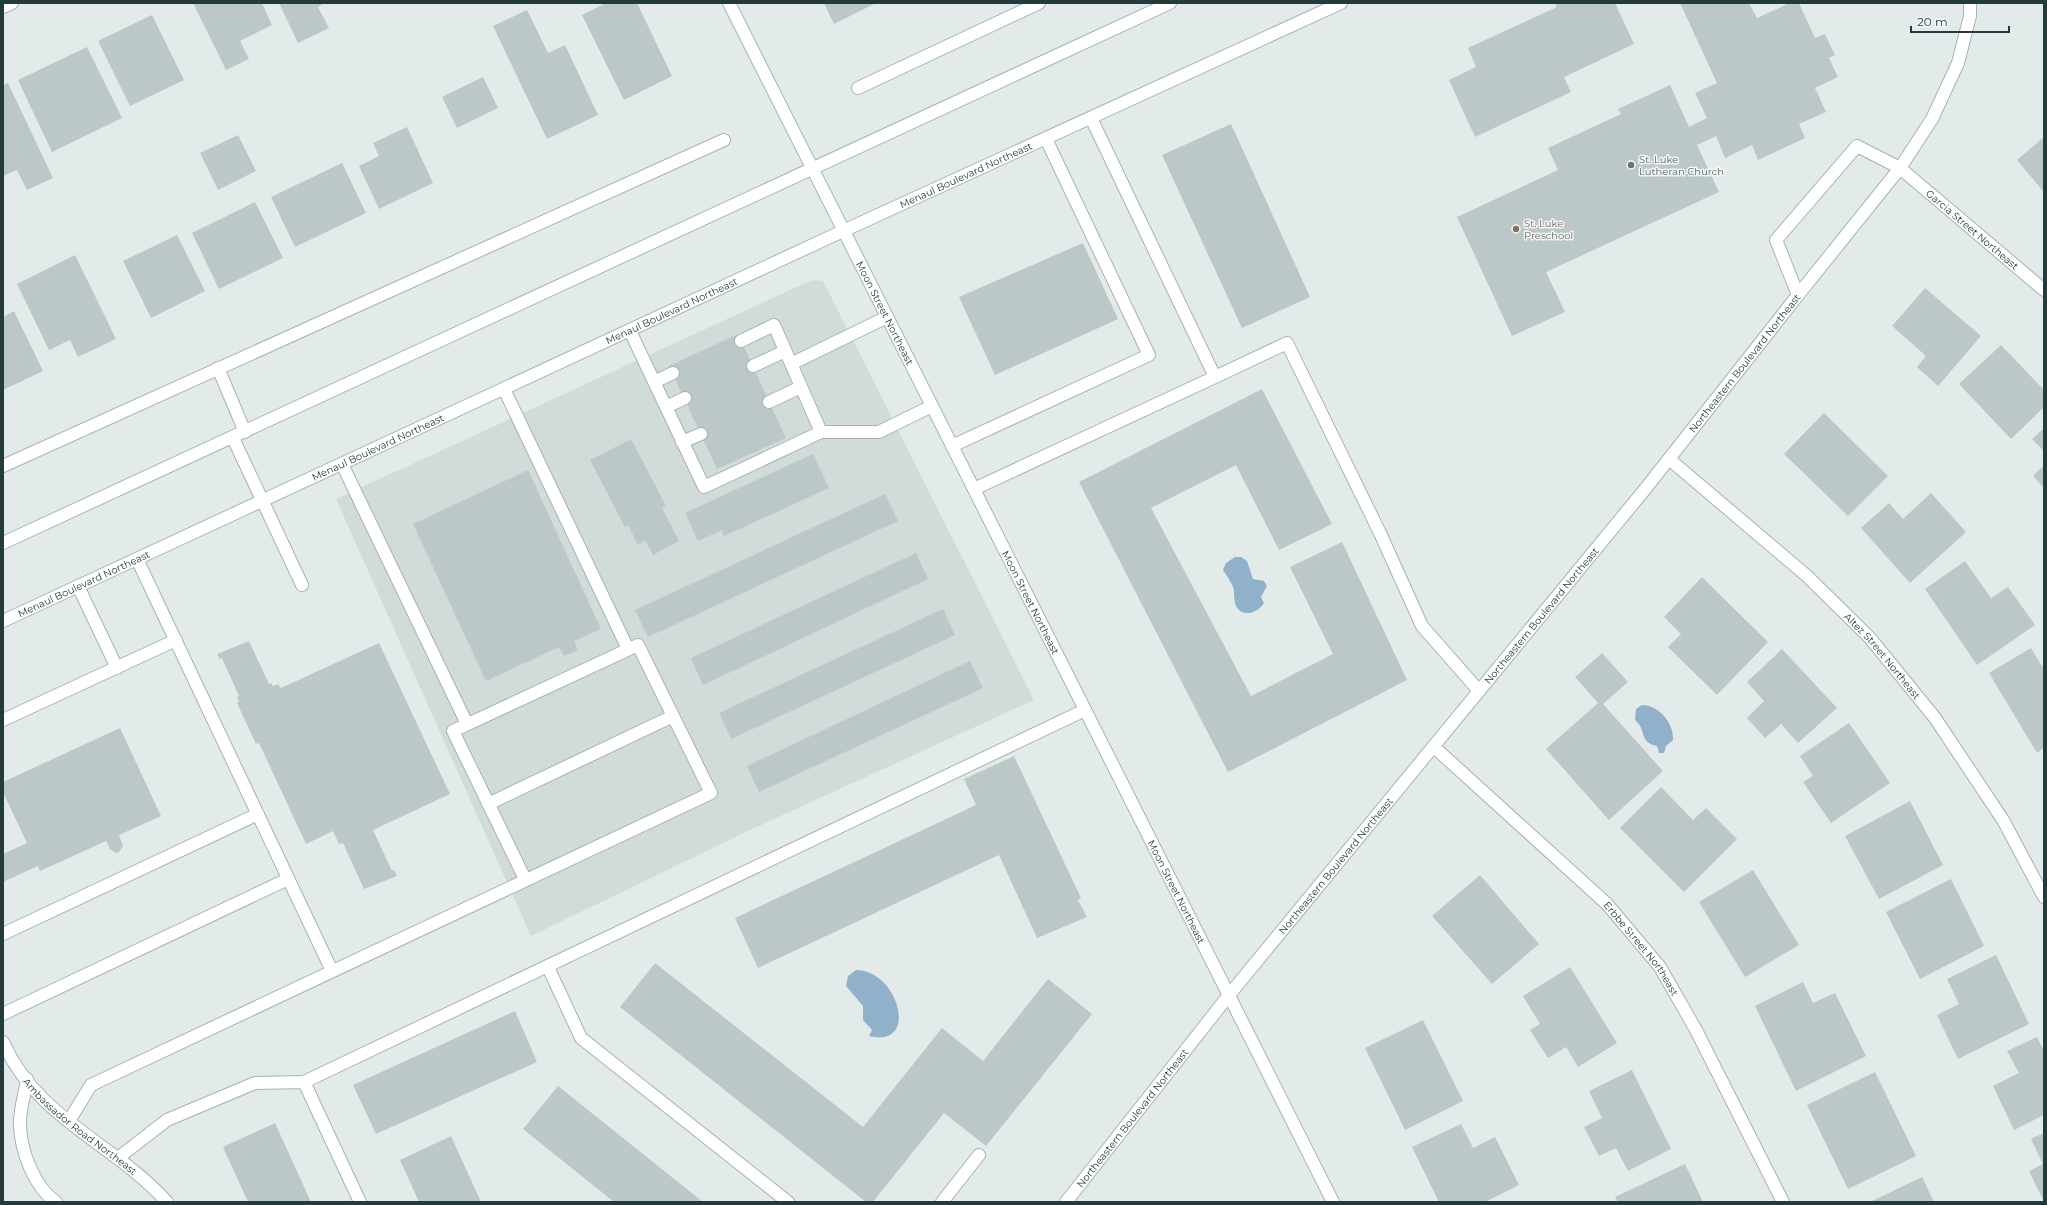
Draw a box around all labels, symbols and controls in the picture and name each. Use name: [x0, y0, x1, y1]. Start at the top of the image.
scale bar: [1911, 8, 2009, 34]
text: 20 m: [1917, 14, 1948, 29]
street label: Menaul Boulevard Northeast: [897, 139, 1034, 211]
place label: St. Luke Lutheran Church: [1639, 153, 1724, 178]
marker: St. Luke Lutheran Church: [1626, 160, 1636, 170]
street label: Garcia Street Northeast: [1923, 187, 2021, 272]
place label: St. Luke Preschool: [1524, 217, 1573, 242]
marker: St. Luke Preschool: [1511, 224, 1521, 234]
street label: Moon Street Northeast: [854, 259, 917, 367]
street label: Menaul Boulevard Northeast: [603, 274, 740, 347]
street label: Northeastern Boulevard Northeast: [1686, 291, 1803, 435]
street label: Menaul Boulevard Northeast: [309, 411, 446, 483]
street label: Northeastern Boulevard Northeast: [1481, 544, 1601, 686]
street label: Menaul Boulevard Northeast: [16, 547, 152, 620]
street label: Moon Street Northeast: [999, 548, 1062, 656]
street label: Altez Street Northeast: [1842, 610, 1924, 702]
street label: Northeastern Boulevard Northeast: [1275, 795, 1395, 937]
street label: Moon Street Northeast: [1145, 838, 1208, 946]
street label: Erbbe Street Northeast: [1601, 899, 1682, 998]
street label: Northeastern Boulevard Northeast: [1074, 1046, 1191, 1190]
street label: Ambassador Road Northeast: [20, 1075, 140, 1177]

